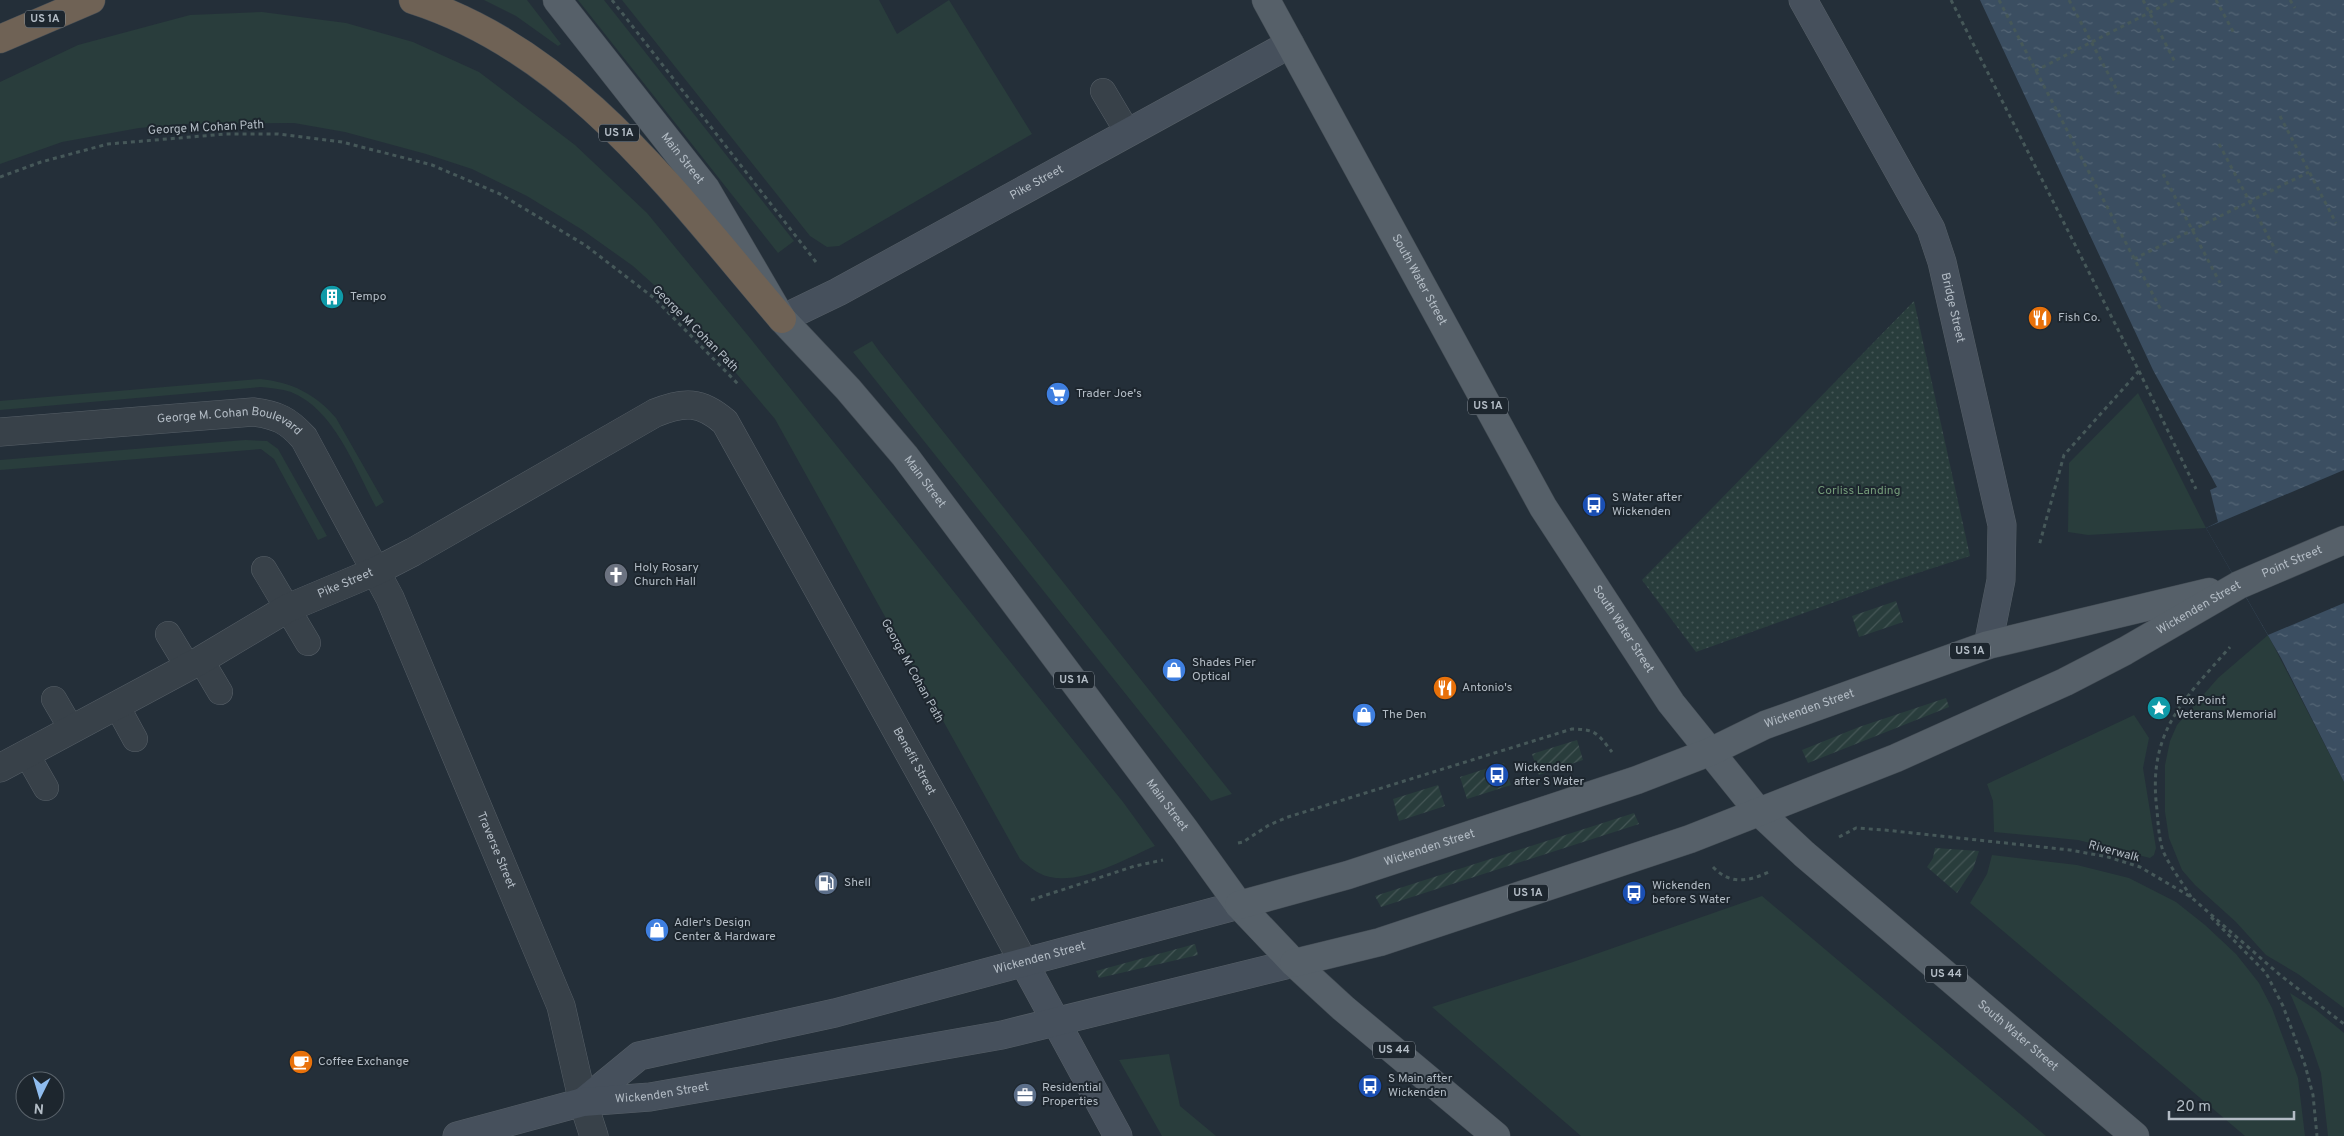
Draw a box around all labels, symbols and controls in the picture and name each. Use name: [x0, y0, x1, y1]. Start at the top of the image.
road number: US 1A: [25, 10, 65, 28]
street label: George M Cohan Path: [148, 117, 264, 139]
road number: US 1A: [599, 125, 639, 142]
street label: Main Street: [657, 130, 707, 188]
street label: Pike Street: [1007, 162, 1067, 204]
street label: South Water Street: [1388, 232, 1450, 328]
street label: Bridge Street: [1937, 271, 1968, 344]
street label: George M Cohan Path: [648, 282, 742, 376]
building icon: Tempo: [319, 284, 345, 310]
place label: Tempo: [350, 289, 387, 305]
restaurant icon: Fish Co.: [2027, 305, 2053, 331]
place label: Fish Co.: [2058, 310, 2100, 326]
supermarket icon: Trader Joe's: [1045, 381, 1071, 407]
place label: Trader Joe's: [1076, 386, 1142, 402]
road number: US 1A: [1468, 398, 1508, 414]
street label: George M. Cohan Boulevard: [156, 404, 305, 439]
street label: Main Street: [900, 453, 949, 511]
park label: Corliss Landing: [1818, 483, 1900, 499]
place label: S Water after Wickenden: [1612, 490, 1683, 520]
bus stop icon: S Water after Wickenden: [1581, 492, 1607, 518]
street label: Point Street: [2259, 542, 2325, 582]
place label: Holy Rosary Church Hall: [634, 560, 699, 590]
church icon: Holy Rosary Church Hall: [603, 562, 629, 588]
street label: Pike Street: [315, 565, 376, 603]
street label: Wickenden Street: [2154, 577, 2244, 639]
street label: South Water Street: [1588, 583, 1657, 676]
street label: George M Cohan Path: [877, 616, 947, 726]
road number: US 1A: [1950, 642, 1990, 659]
place label: Shades Pier Optical: [1192, 655, 1256, 685]
shop icon: Shades Pier Optical: [1161, 657, 1187, 683]
road number: US 1A: [1054, 672, 1094, 688]
restaurant icon: Antonio's: [1432, 675, 1458, 701]
place label: Antonio's: [1462, 680, 1512, 696]
street label: Wickenden Street: [1762, 686, 1857, 733]
place label: Fox Point Veterans Memorial: [2176, 693, 2276, 723]
place icon: Fox Point Veterans Memorial: [2146, 695, 2172, 721]
shop icon: The Den: [1351, 702, 1377, 728]
place label: The Den: [1382, 707, 1427, 723]
street label: Benefit Street: [889, 725, 939, 798]
place label: Wickenden after S Water: [1514, 760, 1585, 790]
bus stop icon: Wickenden after S Water: [1484, 762, 1510, 788]
street label: Main Street: [1142, 776, 1191, 835]
street label: Traverse Street: [473, 810, 519, 891]
street label: Wickenden Street: [1382, 826, 1477, 871]
street label: Riverwalk: [2086, 837, 2142, 867]
fuel station icon: Shell: [813, 870, 839, 896]
place label: Shell: [844, 875, 871, 891]
place label: Wickenden before S Water: [1652, 878, 1731, 908]
bus stop icon: Wickenden before S Water: [1621, 880, 1647, 906]
road number: US 1A: [1508, 884, 1548, 901]
place label: Adler's Design Center & Hardware: [674, 915, 776, 945]
shop icon: Adler's Design Center & Hardware: [644, 917, 670, 943]
street label: Wickenden Street: [992, 938, 1087, 978]
road number: US 44: [1925, 966, 1967, 982]
street label: South Water Street: [1974, 997, 2061, 1075]
road number: US 44: [1373, 1042, 1415, 1058]
cafe icon: Coffee Exchange: [288, 1049, 314, 1075]
place label: Coffee Exchange: [318, 1054, 409, 1070]
north arrow: [15, 1071, 65, 1121]
place label: S Main after Wickenden: [1388, 1071, 1453, 1101]
bus stop icon: S Main after Wickenden: [1357, 1073, 1383, 1099]
street label: Wickenden Street: [614, 1079, 710, 1108]
place label: Residential Properties: [1042, 1080, 1101, 1110]
office icon: Residential Properties: [1012, 1082, 1038, 1108]
scale bar: [2169, 1088, 2294, 1120]
text: 20 m: [2176, 1098, 2211, 1117]
text: N: [33, 1099, 45, 1116]

